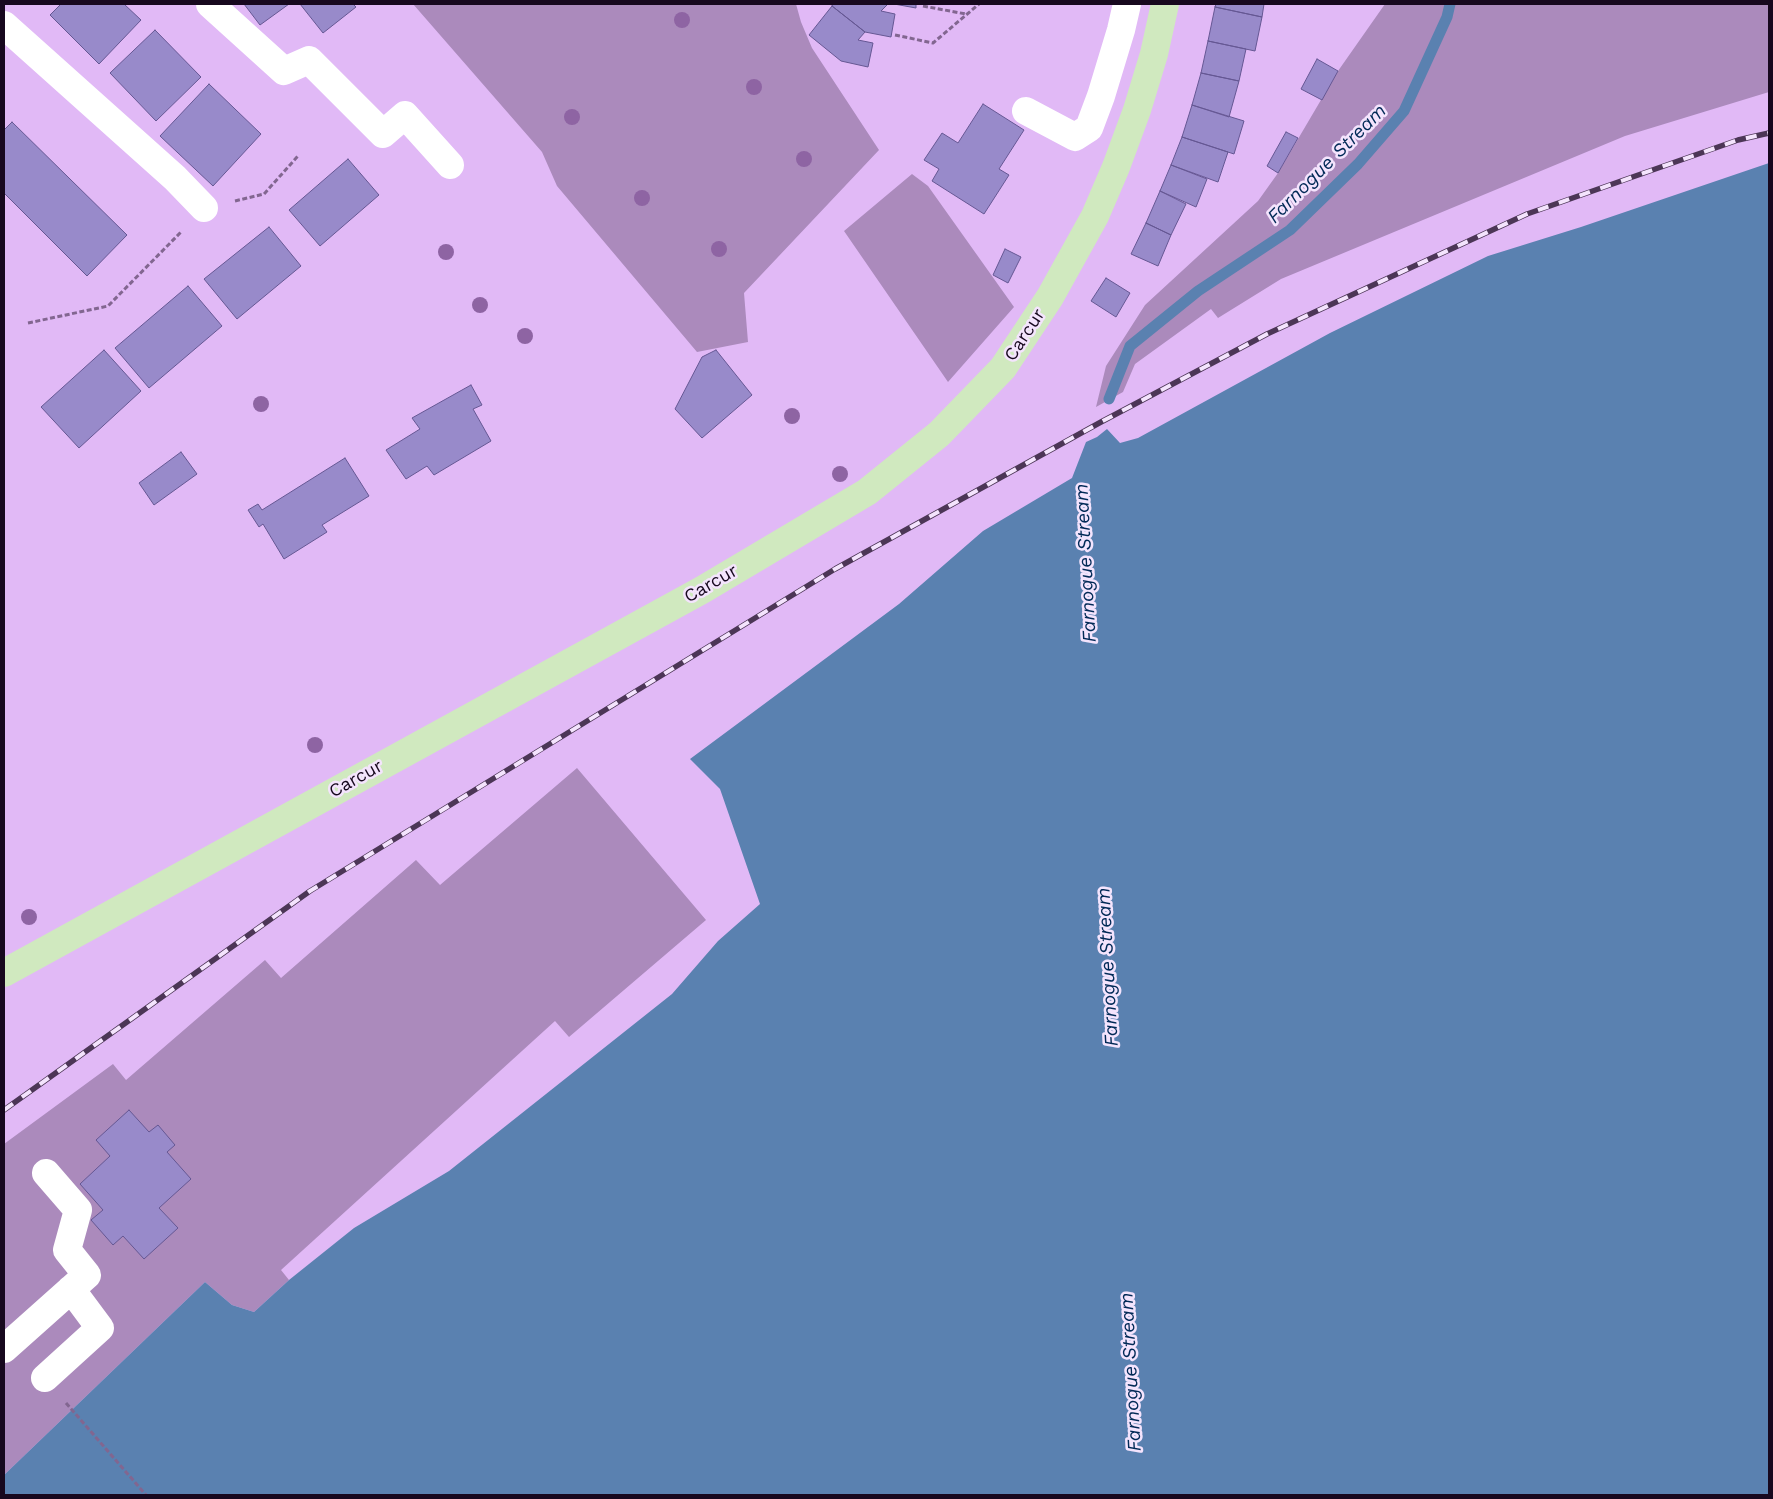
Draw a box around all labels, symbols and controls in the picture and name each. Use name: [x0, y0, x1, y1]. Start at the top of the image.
water label: Farnogue Stream: [1263, 100, 1391, 228]
street label: Carcur: [1000, 305, 1050, 365]
water label: Farnogue Stream: [1070, 483, 1102, 643]
street label: Carcur: [680, 560, 742, 608]
street label: Carcur: [325, 755, 387, 803]
water label: Farnogue Stream: [1092, 887, 1124, 1047]
water label: Farnogue Stream: [1115, 1292, 1147, 1452]

